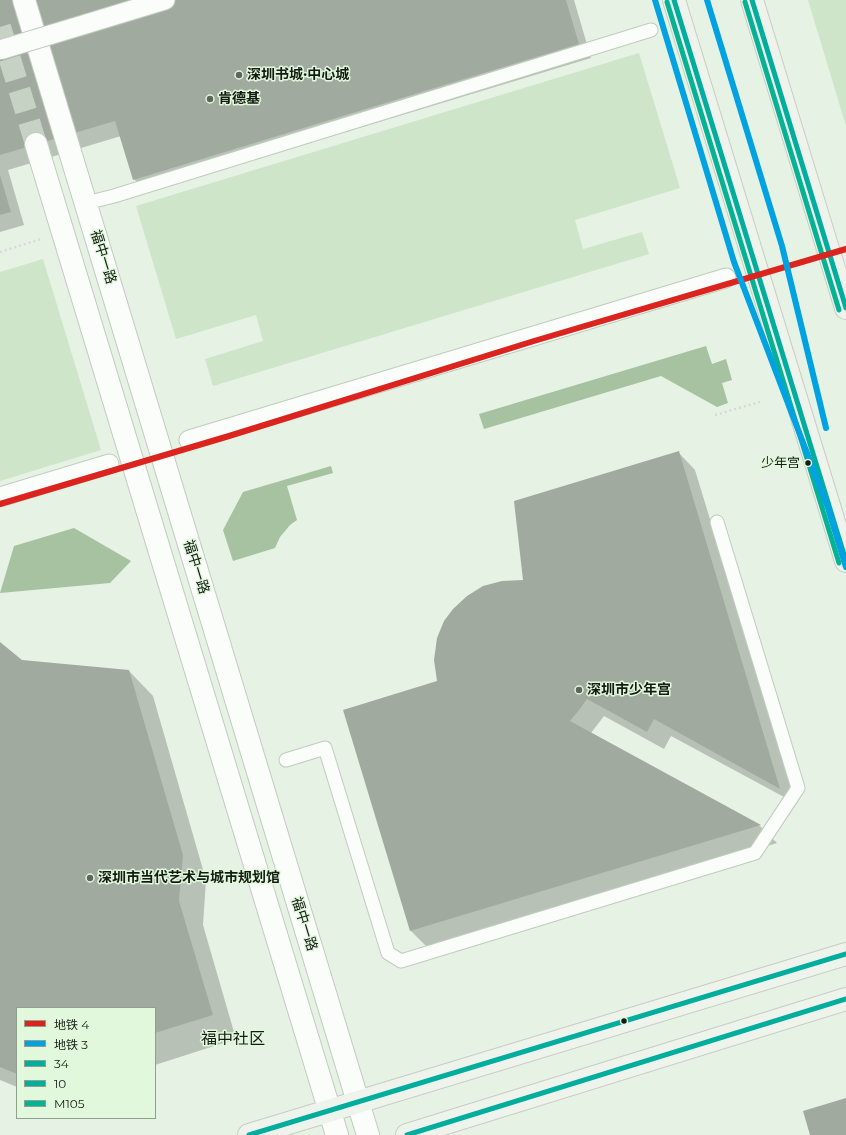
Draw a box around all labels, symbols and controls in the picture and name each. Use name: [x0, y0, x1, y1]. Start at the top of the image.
place label: 深圳书城·中心城: [247, 67, 349, 83]
marker: 深圳书城·中心城: [234, 70, 244, 80]
place label: 肯德基: [218, 91, 260, 107]
marker: 肯德基: [205, 94, 215, 104]
street label: 福中一路: [87, 228, 119, 286]
place label: 少年宫: [761, 455, 800, 471]
marker: 少年宫: [803, 458, 813, 468]
street label: 福中一路: [180, 538, 212, 596]
place label: 深圳市少年宫: [587, 682, 671, 698]
marker: 深圳市少年宫: [574, 685, 584, 695]
place label: 深圳市当代艺术与城市规划馆: [98, 870, 280, 886]
marker: 深圳市当代艺术与城市规划馆: [85, 873, 95, 883]
street label: 福中一路: [288, 895, 320, 953]
legend: [16, 1007, 156, 1119]
unlabelled marker: [619, 1016, 629, 1026]
text: 地铁 4: [54, 1017, 89, 1032]
district label: 福中社区: [201, 1029, 265, 1049]
text: 地铁 3: [54, 1037, 88, 1052]
text: 34: [54, 1056, 69, 1071]
text: 10: [54, 1076, 66, 1091]
text: M105: [54, 1096, 85, 1111]

